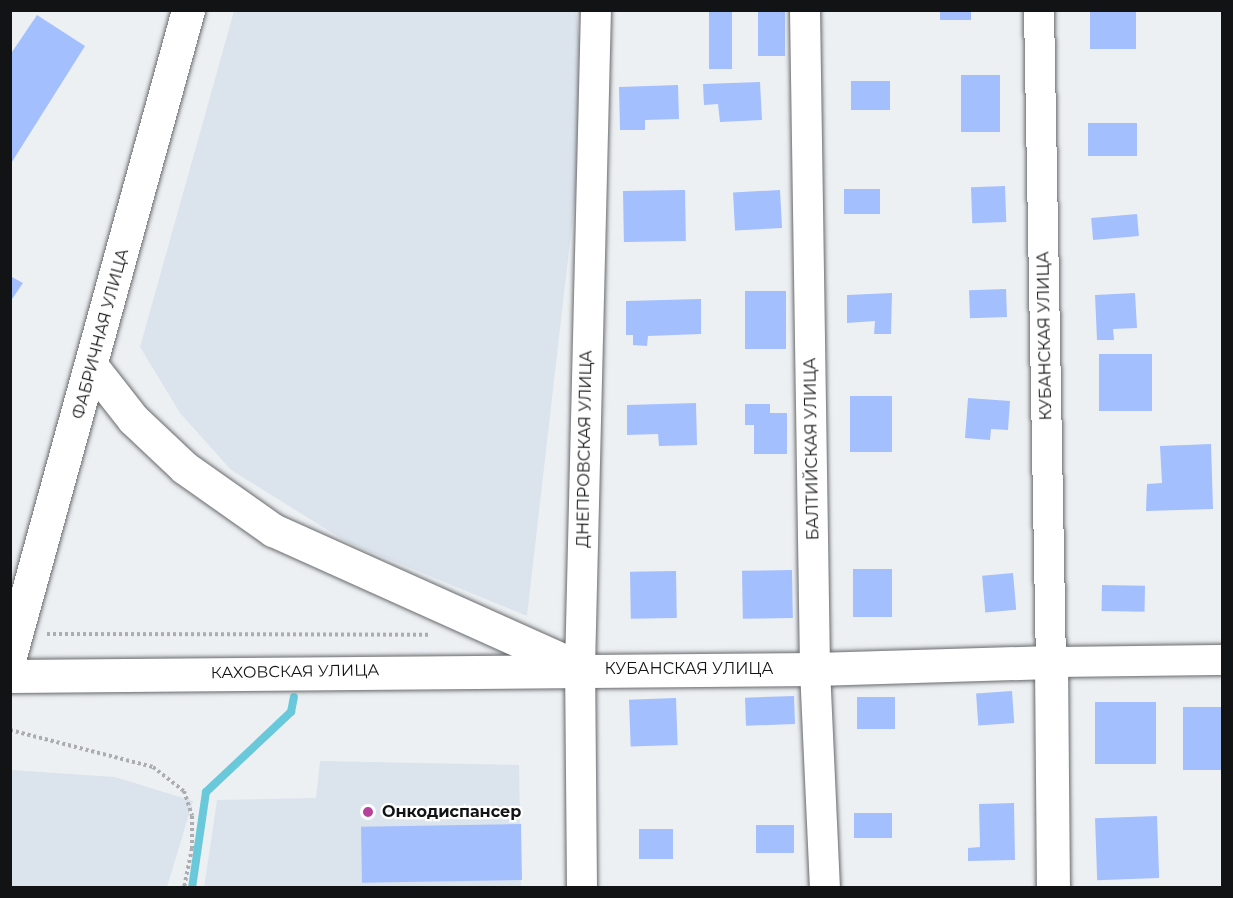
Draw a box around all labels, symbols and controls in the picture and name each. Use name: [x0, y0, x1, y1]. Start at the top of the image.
street label: ФАБРИЧНАЯ УЛИЦА: [69, 247, 133, 421]
street label: КУБАНСКАЯ УЛИЦА: [1034, 251, 1056, 421]
street label: ДНЕПРОВСКАЯ УЛИЦА: [574, 350, 596, 548]
street label: БАЛТИЙСКАЯ УЛИЦА: [801, 357, 823, 541]
street label: КУБАНСКАЯ УЛИЦА: [604, 659, 774, 679]
street label: КАХОВСКАЯ УЛИЦА: [211, 661, 379, 683]
place label: Онкодиспансер: [382, 802, 521, 822]
marker: Онкодиспансер: [359, 803, 377, 821]

